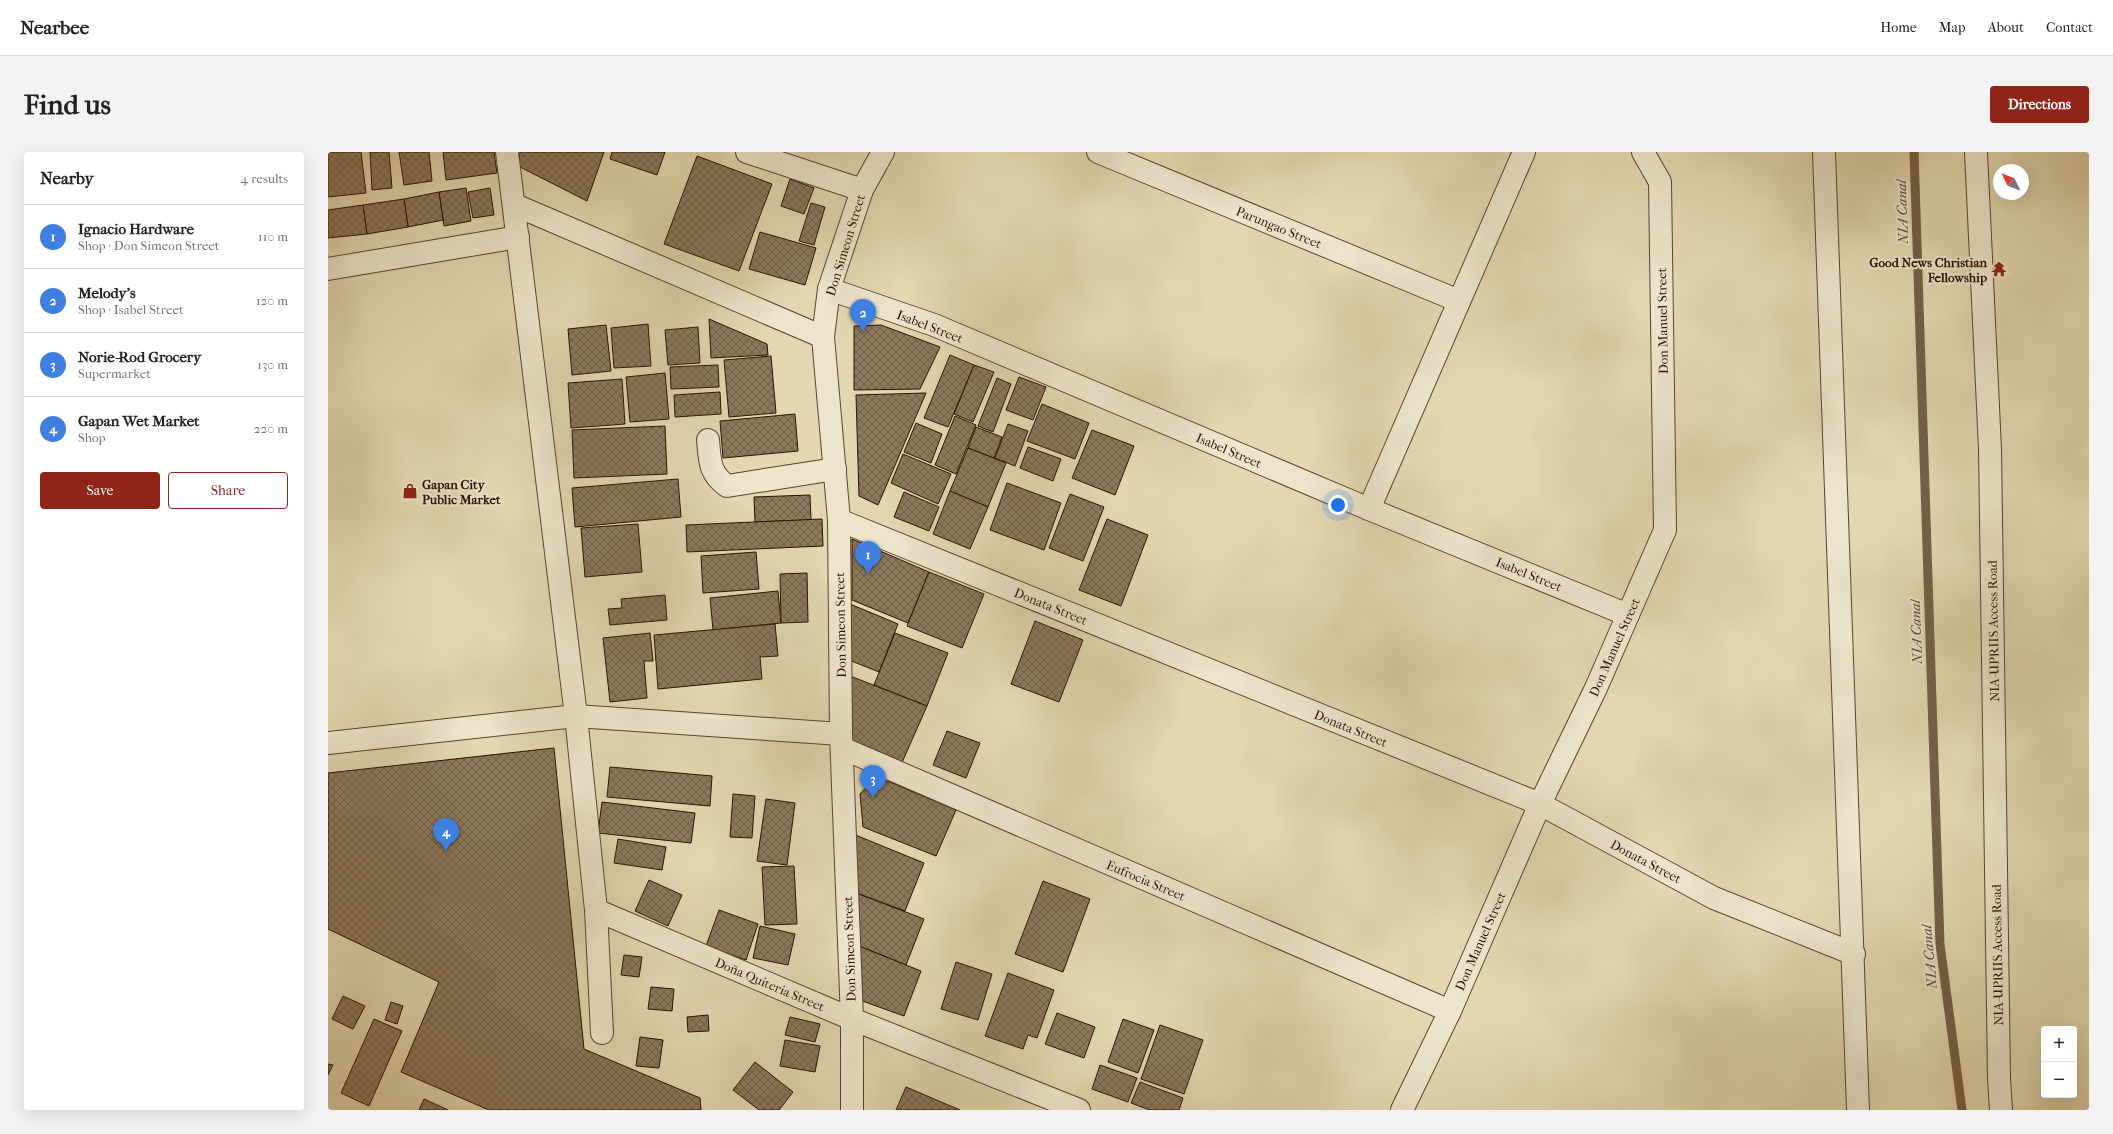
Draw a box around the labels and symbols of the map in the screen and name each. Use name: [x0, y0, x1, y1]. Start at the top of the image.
north arrow: [1993, 164, 2029, 200]
water label: NIA Canal: [1893, 178, 1912, 245]
street label: Don Simeon Street: [823, 192, 868, 298]
street label: Parungao Street: [1234, 203, 1324, 252]
place label: Good News Christian Fellowship: [1869, 255, 1987, 286]
temple icon: Good News Christian Fellowship: [1990, 260, 2008, 278]
street label: Don Manuel Street: [1654, 267, 1671, 374]
pin: 2: [850, 299, 876, 332]
street label: Isabel Street: [895, 307, 965, 346]
street label: Isabel Street: [1194, 430, 1264, 471]
place label: Gapan City Public Market: [422, 477, 501, 507]
shop icon: Gapan City Public Market: [401, 482, 419, 500]
your location: [1328, 495, 1348, 515]
pin: 1: [855, 541, 881, 574]
street label: Isabel Street: [1494, 554, 1564, 595]
street label: NIA-UPRIIS Access Road: [1985, 559, 2002, 702]
street label: Don Simeon Street: [832, 572, 849, 678]
street label: Donata Street: [1012, 585, 1090, 628]
street label: Don Manuel Street: [1586, 595, 1643, 699]
water label: NIA Canal: [1907, 598, 1926, 665]
street label: Donata Street: [1312, 707, 1390, 750]
pin: 3: [860, 765, 886, 798]
pin: 4: [433, 818, 459, 851]
street label: Donata Street: [1608, 837, 1684, 886]
street label: Eufrocia Street: [1104, 857, 1188, 904]
street label: NIA-UPRIIS Access Road: [1989, 883, 2006, 1026]
street label: Don Manuel Street: [1452, 889, 1509, 993]
street label: Don Simeon Street: [840, 896, 859, 1002]
water label: NIA Canal: [1918, 923, 1941, 991]
street label: Doña Quiteria Street: [713, 955, 827, 1014]

